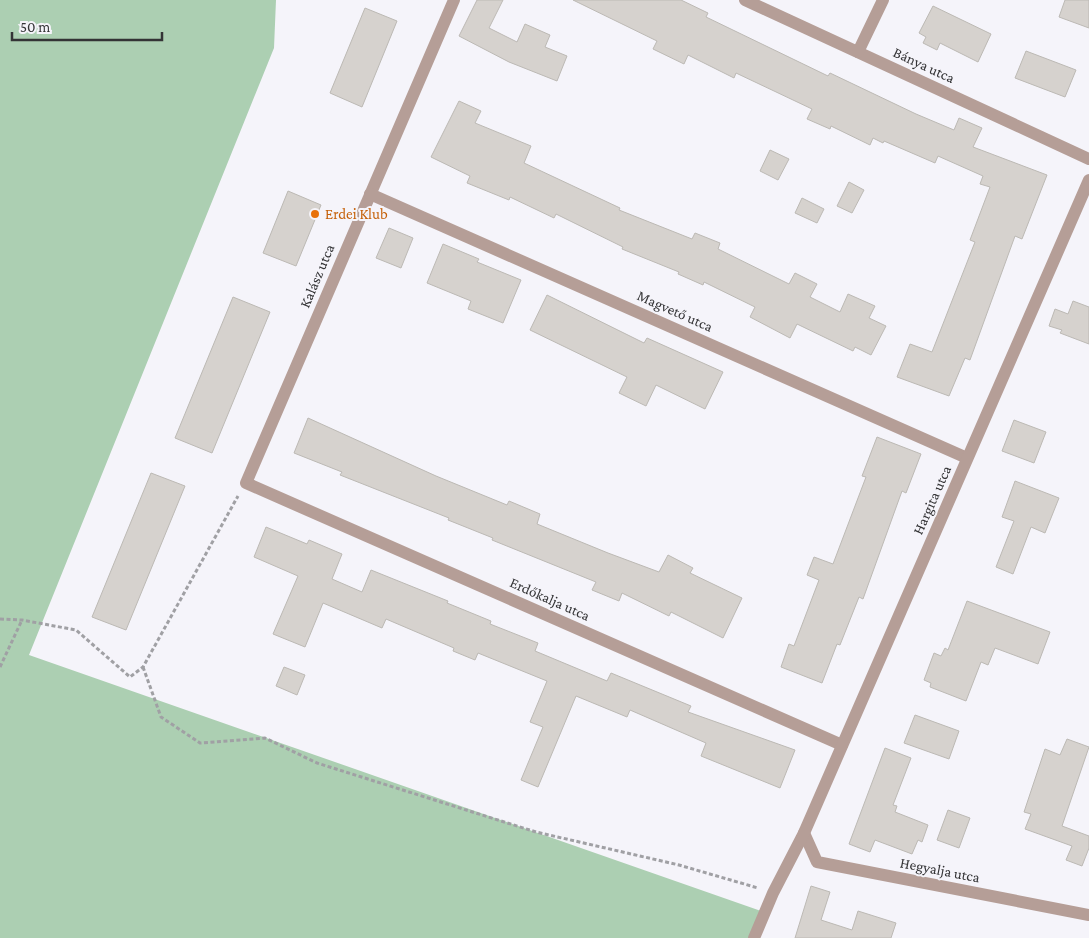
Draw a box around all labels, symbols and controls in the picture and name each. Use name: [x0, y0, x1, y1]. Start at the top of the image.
scale bar: [12, 10, 162, 42]
text: 50 m: [20, 19, 50, 35]
street label: Bánya utca: [890, 44, 957, 87]
place label: Erdei Klub: [325, 206, 388, 222]
marker: Erdei Klub: [309, 208, 321, 220]
street label: Kalász utca: [296, 242, 338, 310]
street label: Magvető utca: [634, 287, 715, 336]
street label: Hargita utca: [910, 463, 955, 537]
street label: Erdőkalja utca: [507, 574, 593, 625]
street label: Hegyalja utca: [899, 854, 981, 887]

